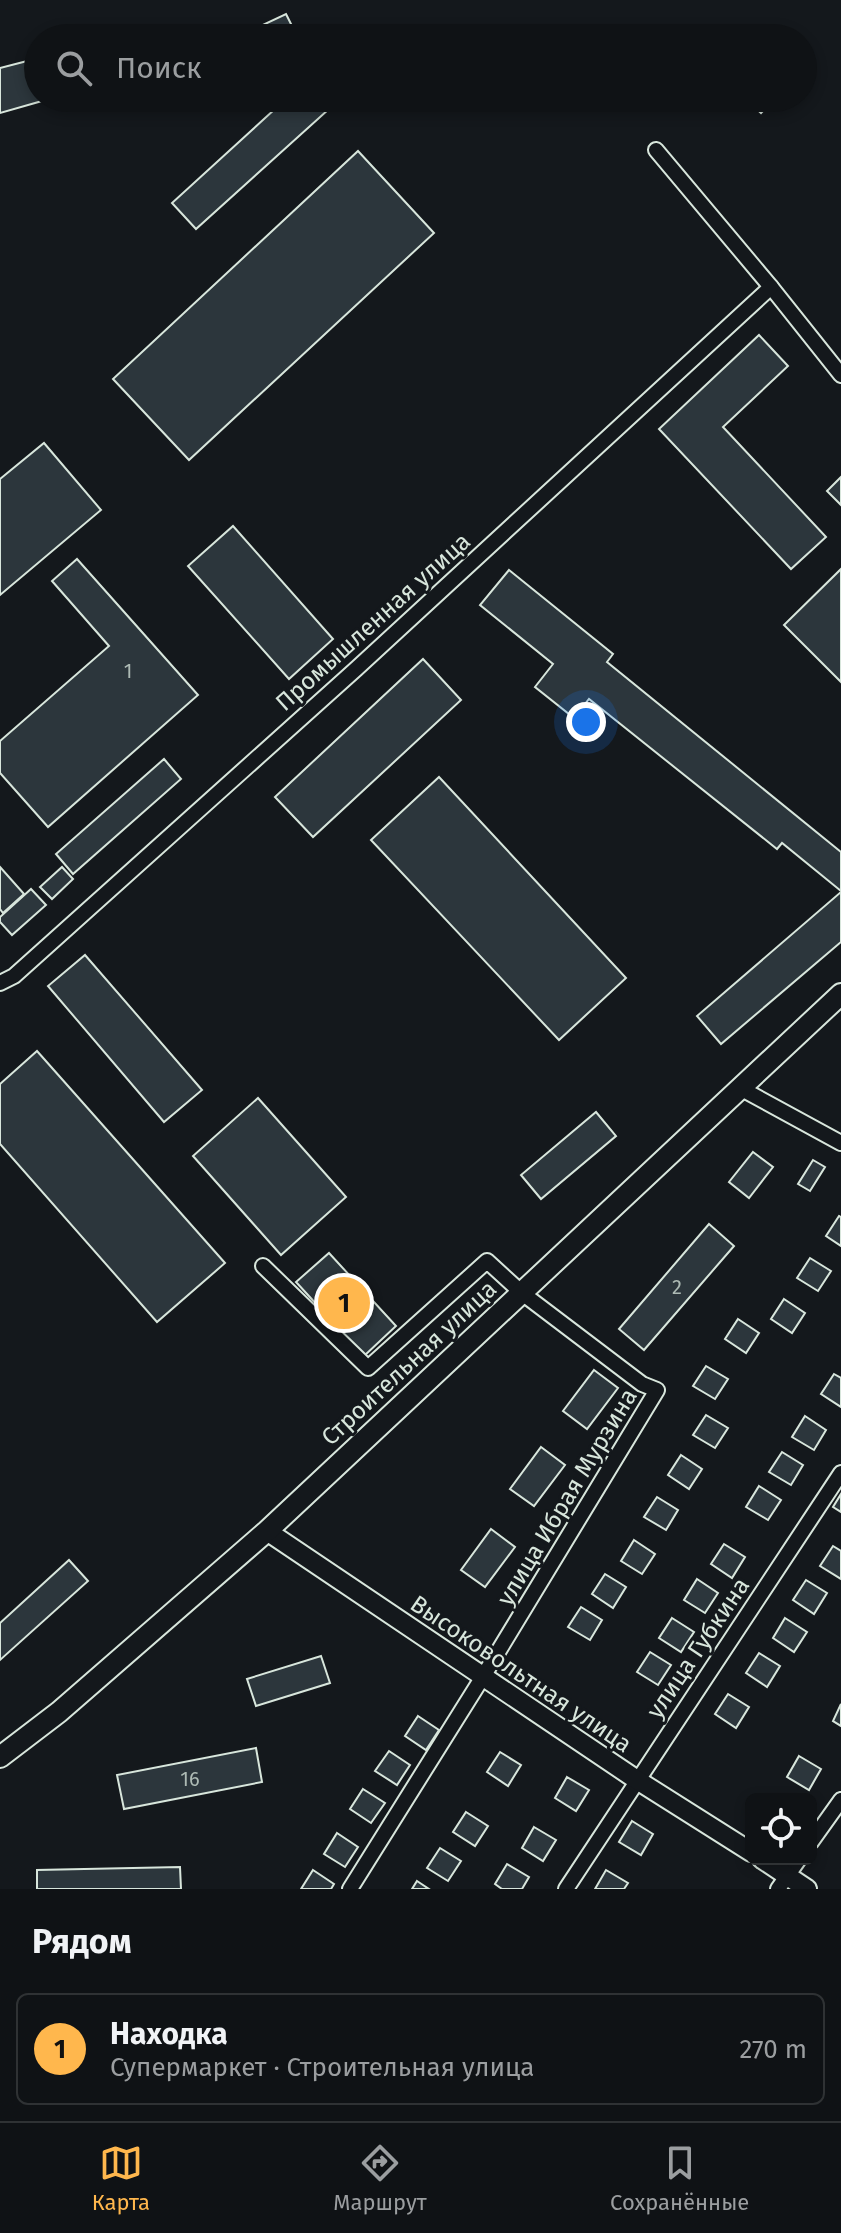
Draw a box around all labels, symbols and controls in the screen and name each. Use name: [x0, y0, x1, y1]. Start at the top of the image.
search box: [24, 24, 817, 112]
icon: search: [52, 46, 96, 90]
text: Поиск: [116, 50, 202, 86]
street label: Промышленная улица: [270, 527, 476, 717]
house number: 1: [124, 659, 132, 683]
your location: [566, 702, 606, 742]
pin: 1: [318, 1273, 370, 1333]
street label: Строительная улица: [316, 1275, 502, 1451]
house number: 2: [672, 1275, 682, 1299]
street label: улица Ибрая Мурзина: [491, 1384, 643, 1610]
street label: улица Губкина: [641, 1572, 755, 1724]
street label: Высоковольтная улица: [405, 1590, 637, 1758]
house number: 16: [180, 1767, 200, 1791]
map controls: [745, 1793, 817, 1865]
button: locate: [745, 1793, 817, 1865]
text: Рядом: [32, 1921, 131, 1962]
text: Находка: [110, 2016, 228, 2052]
text: 1: [54, 2034, 66, 2065]
text: 270 m: [739, 2034, 807, 2065]
text: Супермаркет · Строительная улица: [110, 2052, 534, 2083]
tab: Карта: [92, 2141, 150, 2216]
tab: Маршрут: [333, 2141, 427, 2216]
tab: Сохранённые: [610, 2141, 749, 2216]

